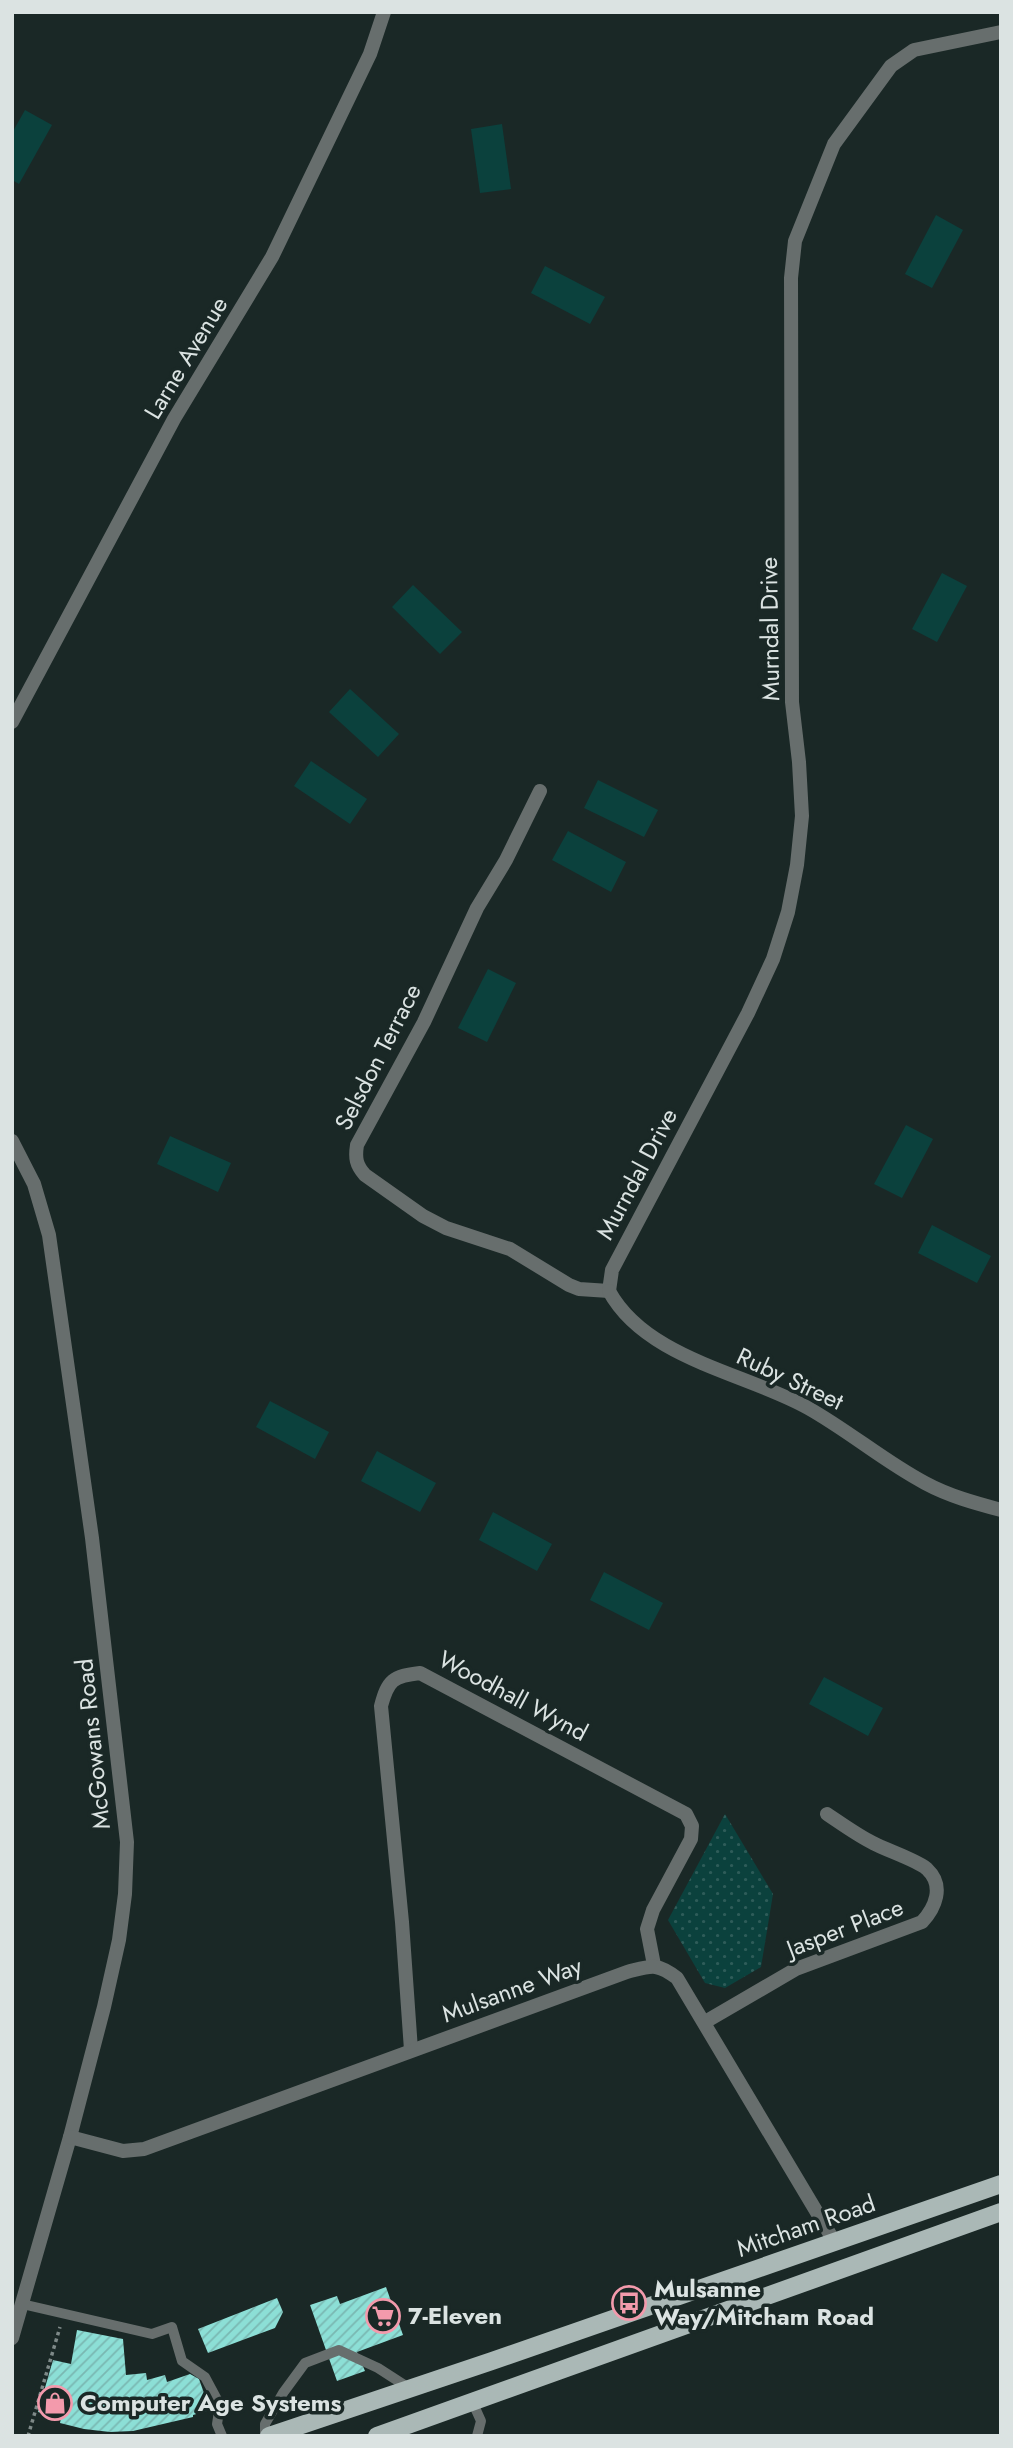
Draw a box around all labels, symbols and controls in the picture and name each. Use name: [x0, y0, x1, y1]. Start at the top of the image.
street label: Larne Avenue: [135, 290, 236, 426]
street label: Murndal Drive: [751, 557, 788, 701]
street label: Selsdon Terrace: [326, 977, 430, 1136]
street label: Murndal Drive: [587, 1102, 686, 1246]
street label: Ruby Street: [731, 1339, 850, 1419]
street label: Woodhall Wynd: [432, 1641, 594, 1750]
street label: McGowans Road: [66, 1657, 119, 1831]
street label: Jasper Place: [779, 1889, 908, 1967]
street label: Mulsanne Way: [437, 1948, 587, 2031]
street label: Mitcham Road: [732, 2185, 880, 2266]
place label: Mulsanne Way/Mitcham Road: [654, 2271, 874, 2334]
bus stop icon: Mulsanne Way/Mitcham Road: [610, 2284, 648, 2322]
supermarket icon: 7-Eleven: [364, 2297, 402, 2335]
place label: 7-Eleven: [408, 2298, 502, 2333]
shop icon: Computer Age Systems: [36, 2384, 74, 2422]
place label: Computer Age Systems: [80, 2385, 341, 2420]

